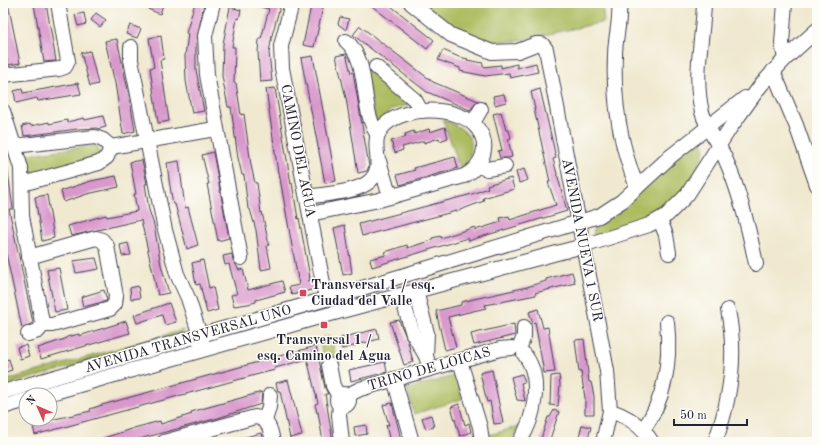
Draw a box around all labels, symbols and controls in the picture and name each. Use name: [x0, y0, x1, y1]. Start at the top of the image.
street label: CAMINO DEL AGUA: [278, 83, 318, 219]
street label: AVENIDA NUEVA 1 SUR: [559, 157, 605, 323]
place label: Transversal 1 / esq. Ciudad del Valle: [311, 278, 435, 308]
marker: Transversal 1 / esq. Ciudad del Valle: [298, 288, 308, 298]
street label: AVENIDA TRANSVERSAL UNO: [83, 303, 293, 375]
marker: Transversal 1 / esq. Camino del Agua: [319, 320, 329, 330]
place label: Transversal 1 / esq. Camino del Agua: [257, 333, 391, 363]
street label: TRINO DE LOICAS: [366, 345, 492, 393]
north arrow: [18, 387, 58, 427]
text: N: [25, 394, 39, 408]
scale bar: [674, 401, 747, 427]
text: 50 m: [680, 409, 707, 422]

